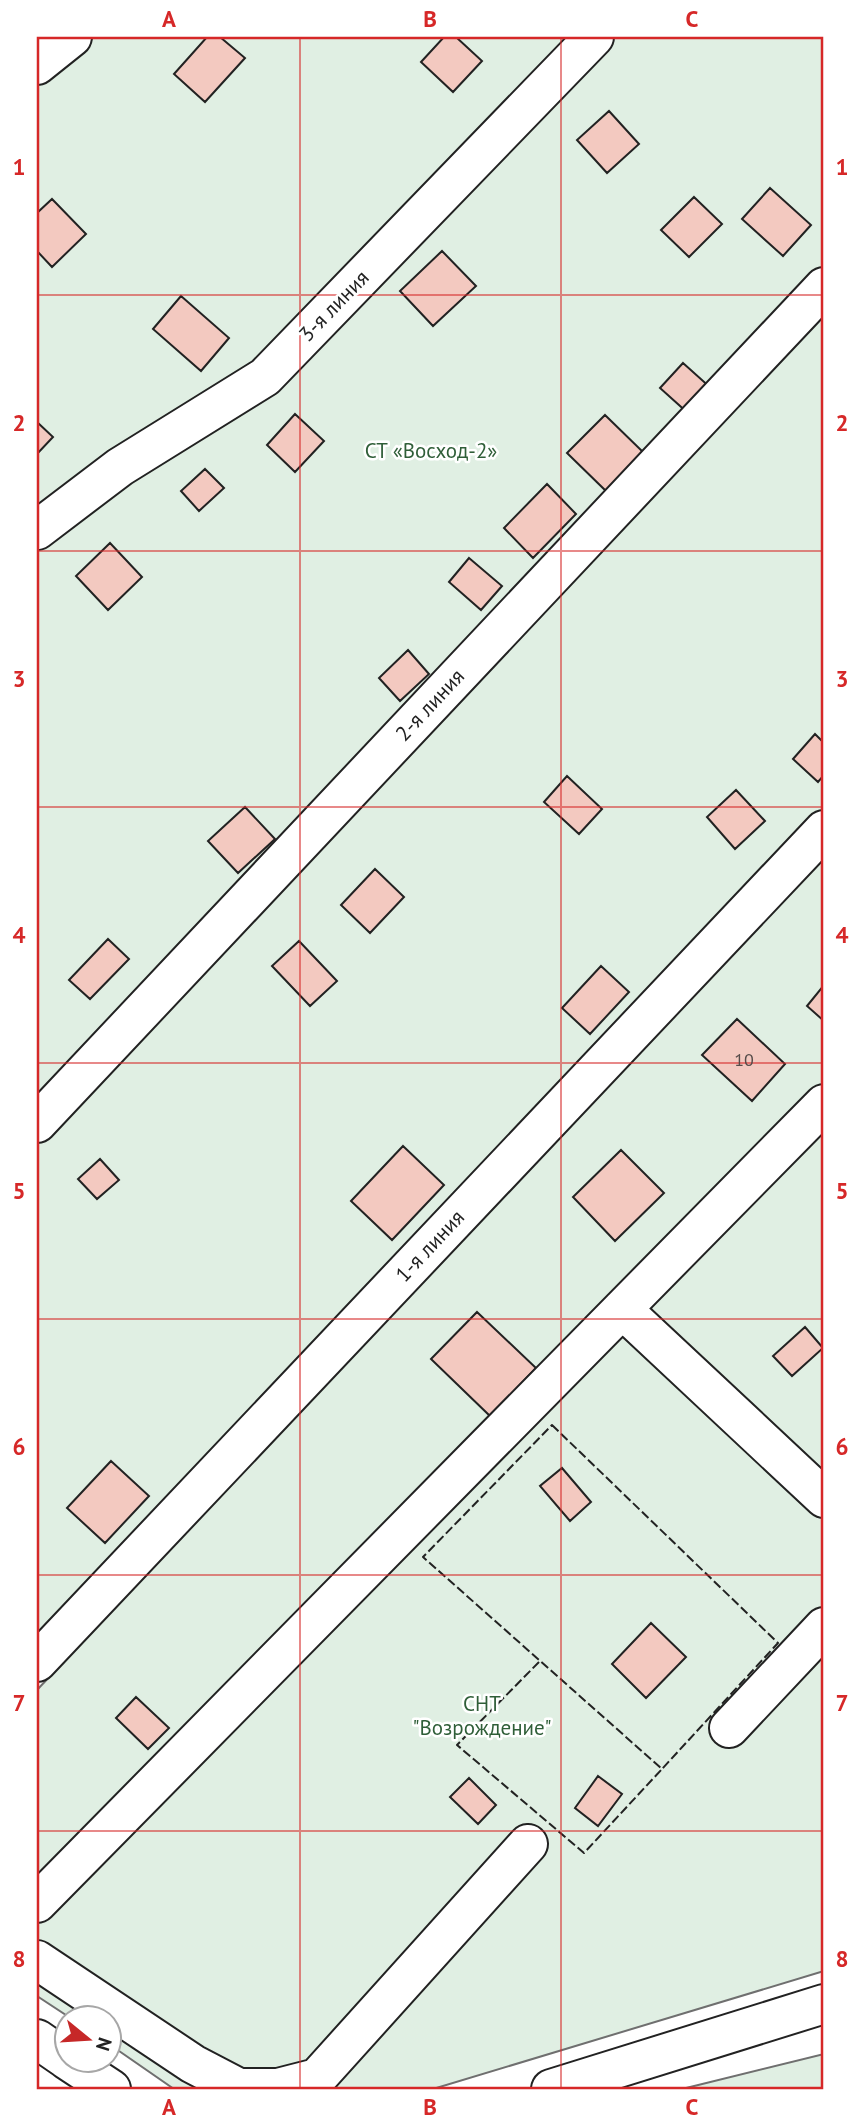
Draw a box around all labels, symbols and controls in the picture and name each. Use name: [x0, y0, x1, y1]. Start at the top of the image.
text: A: [162, 4, 176, 33]
text: B: [423, 4, 437, 33]
text: C: [686, 4, 699, 33]
text: 1: [12, 152, 26, 181]
text: 1: [835, 152, 849, 181]
street label: 3-я линия: [293, 264, 374, 347]
text: 2: [12, 408, 26, 437]
text: 2: [835, 408, 849, 437]
park label: СТ «Восход-2»: [365, 437, 497, 464]
street label: 2-я линия: [389, 663, 470, 747]
text: 3: [12, 664, 26, 693]
text: 3: [835, 664, 849, 693]
text: 4: [12, 920, 26, 949]
text: 4: [835, 920, 849, 949]
house number: 10: [734, 1048, 754, 1071]
text: 5: [12, 1176, 26, 1205]
text: 5: [835, 1176, 849, 1205]
street label: 1-я линия: [389, 1204, 470, 1288]
text: 6: [12, 1432, 26, 1461]
text: 6: [835, 1432, 849, 1461]
text: 7: [12, 1688, 26, 1717]
text: 7: [835, 1688, 849, 1717]
park label: СНТ "Возрождение": [412, 1690, 552, 1741]
text: 8: [12, 1944, 26, 1973]
text: 8: [835, 1944, 849, 1973]
north arrow: [52, 2004, 122, 2074]
text: N: [91, 2035, 118, 2054]
text: A: [162, 2092, 176, 2121]
text: B: [423, 2092, 437, 2121]
text: C: [686, 2092, 699, 2121]

